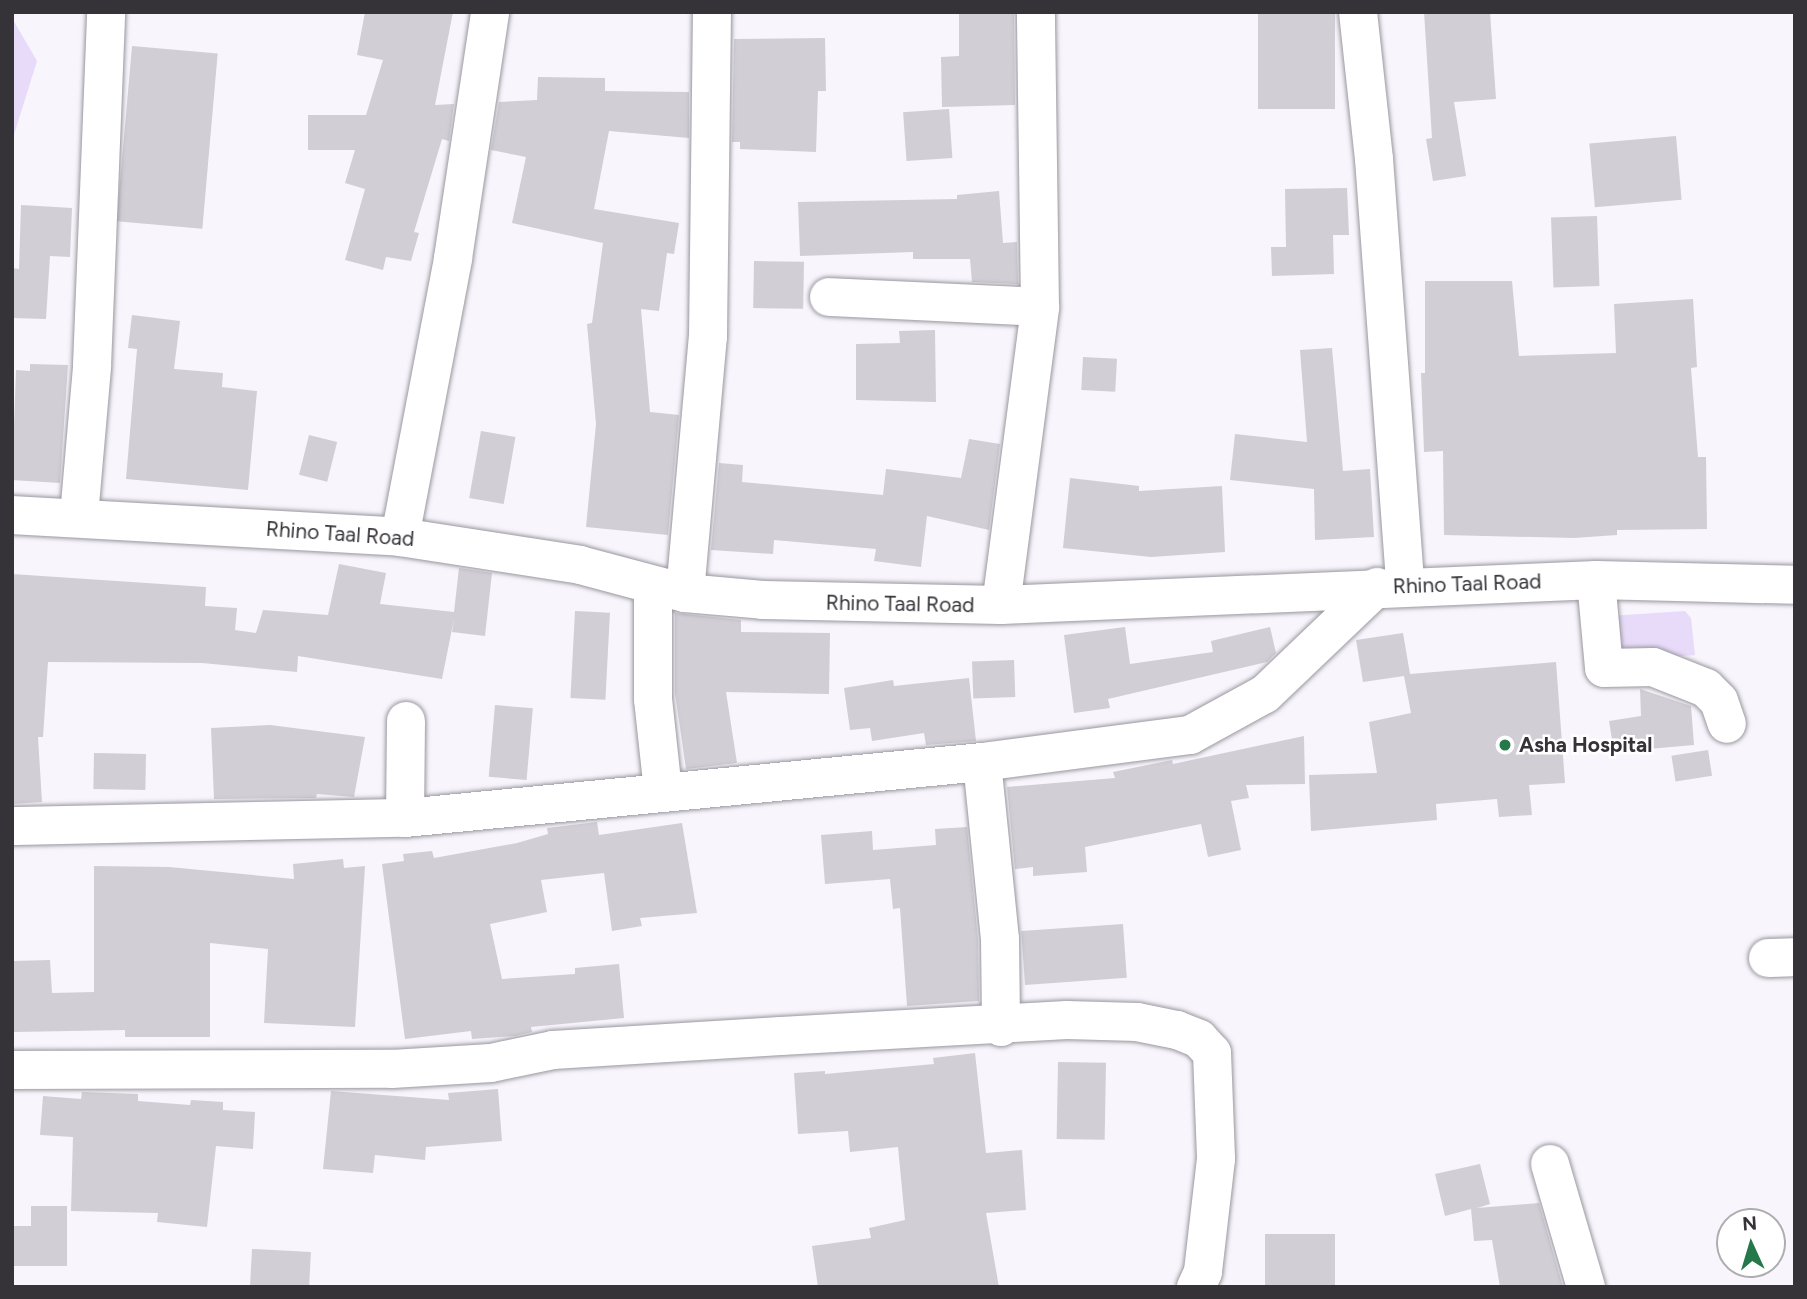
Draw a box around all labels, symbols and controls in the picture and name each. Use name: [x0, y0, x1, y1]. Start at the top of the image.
street label: Rhino Taal Road: [265, 516, 415, 552]
street label: Rhino Taal Road: [1392, 569, 1542, 599]
street label: Rhino Taal Road: [825, 590, 975, 618]
place label: Asha Hospital: [1519, 732, 1652, 758]
marker: Asha Hospital: [1497, 737, 1513, 753]
north arrow: [1716, 1208, 1786, 1278]
text: N: [1742, 1212, 1758, 1236]

